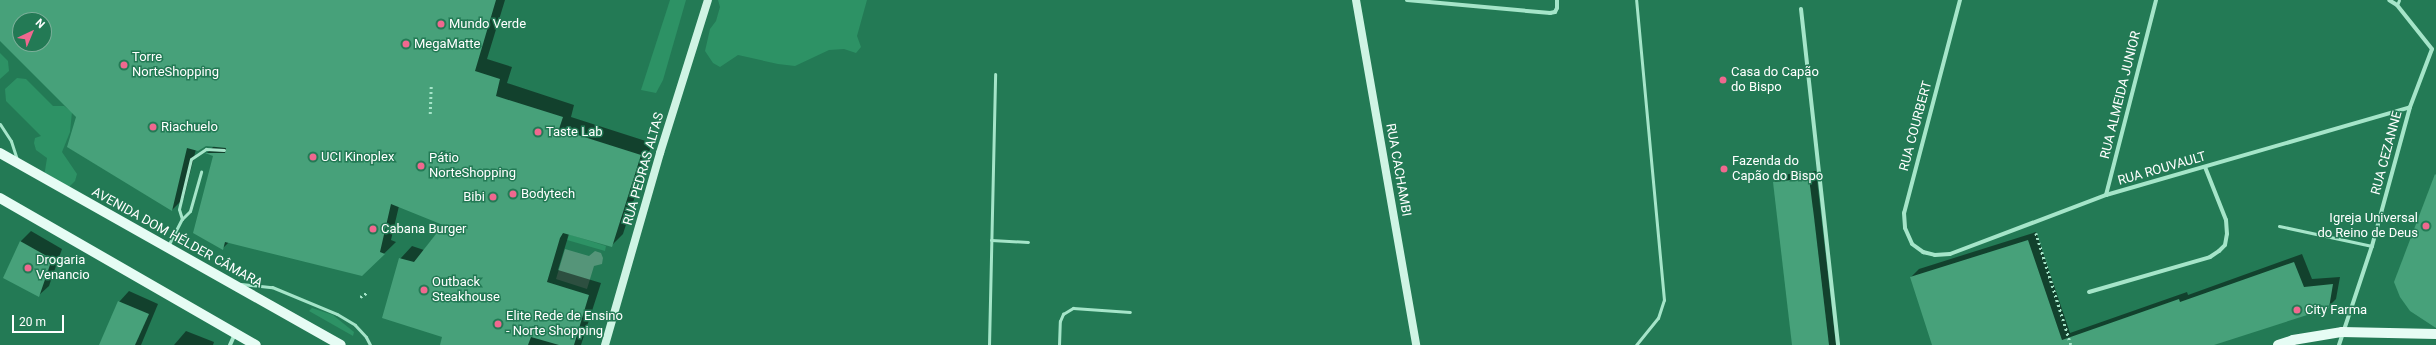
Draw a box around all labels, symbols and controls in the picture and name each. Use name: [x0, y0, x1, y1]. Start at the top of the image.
north arrow: [12, 12, 52, 52]
text: N: [33, 16, 47, 31]
place label: Mundo Verde: [449, 16, 526, 32]
marker: Mundo Verde: [436, 19, 446, 29]
street label: RUA ALMEIDA JUNIOR: [2098, 29, 2144, 161]
place label: MegaMatte: [414, 36, 480, 52]
marker: MegaMatte: [401, 39, 411, 49]
place label: Torre NorteShopping: [132, 50, 219, 81]
marker: Torre NorteShopping: [119, 60, 129, 70]
place label: Casa do Capão do Bispo: [1731, 65, 1819, 96]
marker: Casa do Capão do Bispo: [1718, 75, 1728, 85]
street label: RUA COURBERT: [1896, 79, 1936, 173]
street label: RUA CEZANNE: [2368, 109, 2406, 197]
street label: RUA PEDRAS ALTAS: [620, 111, 668, 227]
place label: Riachuelo: [161, 119, 218, 135]
marker: Riachuelo: [148, 122, 158, 132]
street label: RUA CACHAMBI: [1382, 122, 1414, 218]
place label: Taste Lab: [546, 124, 603, 140]
marker: Taste Lab: [533, 127, 543, 137]
place label: UCI Kinoplex: [321, 149, 394, 165]
street label: RUA ROUVAULT: [2116, 149, 2208, 189]
place label: Pátio NorteShopping: [429, 151, 516, 182]
marker: UCI Kinoplex: [308, 152, 318, 162]
place label: Fazenda do Capão do Bispo: [1732, 154, 1823, 185]
marker: Pátio NorteShopping: [416, 161, 426, 171]
marker: Fazenda do Capão do Bispo: [1719, 164, 1729, 174]
street label: AVENIDA DOM HÉLDER CÂMARA: [89, 184, 265, 292]
place label: Bodytech: [521, 186, 575, 202]
place label: Bibi: [463, 189, 485, 205]
marker: Bodytech: [508, 189, 518, 199]
marker: Bibi: [488, 192, 498, 202]
place label: Igreja Universal do Reino de Deus: [2317, 211, 2418, 242]
place label: Cabana Burger: [381, 221, 467, 237]
marker: Igreja Universal do Reino de Deus: [2421, 221, 2431, 231]
marker: Cabana Burger: [368, 224, 378, 234]
place label: Drogaria Venancio: [36, 253, 90, 284]
marker: Drogaria Venancio: [23, 263, 33, 273]
place label: Outback Steakhouse: [432, 275, 500, 306]
marker: Outback Steakhouse: [419, 285, 429, 295]
place label: City Farma: [2305, 302, 2367, 318]
marker: City Farma: [2292, 305, 2302, 315]
scale bar: [14, 307, 66, 333]
place label: Elite Rede de Ensino - Norte Shopping: [506, 309, 623, 340]
text: 20 m: [19, 315, 46, 329]
marker: Elite Rede de Ensino - Norte Shopping: [493, 319, 503, 329]

